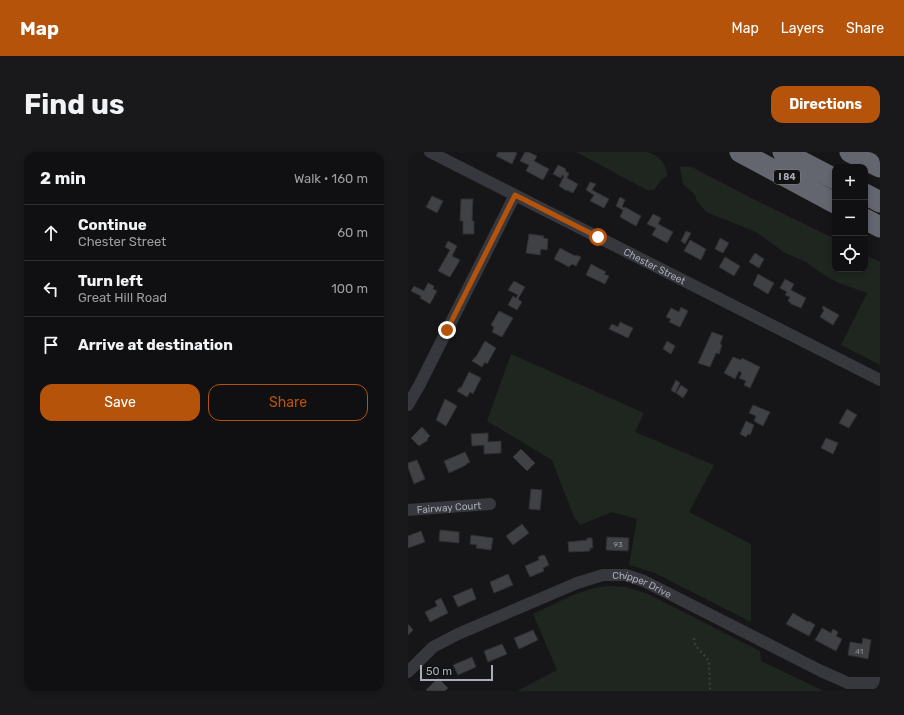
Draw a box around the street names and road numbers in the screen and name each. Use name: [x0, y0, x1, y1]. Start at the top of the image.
road number: I 84: [774, 170, 800, 184]
street label: Chester Street: [621, 246, 687, 288]
street label: Fairway Court: [416, 500, 482, 516]
street label: Chipper Drive: [612, 570, 674, 601]

